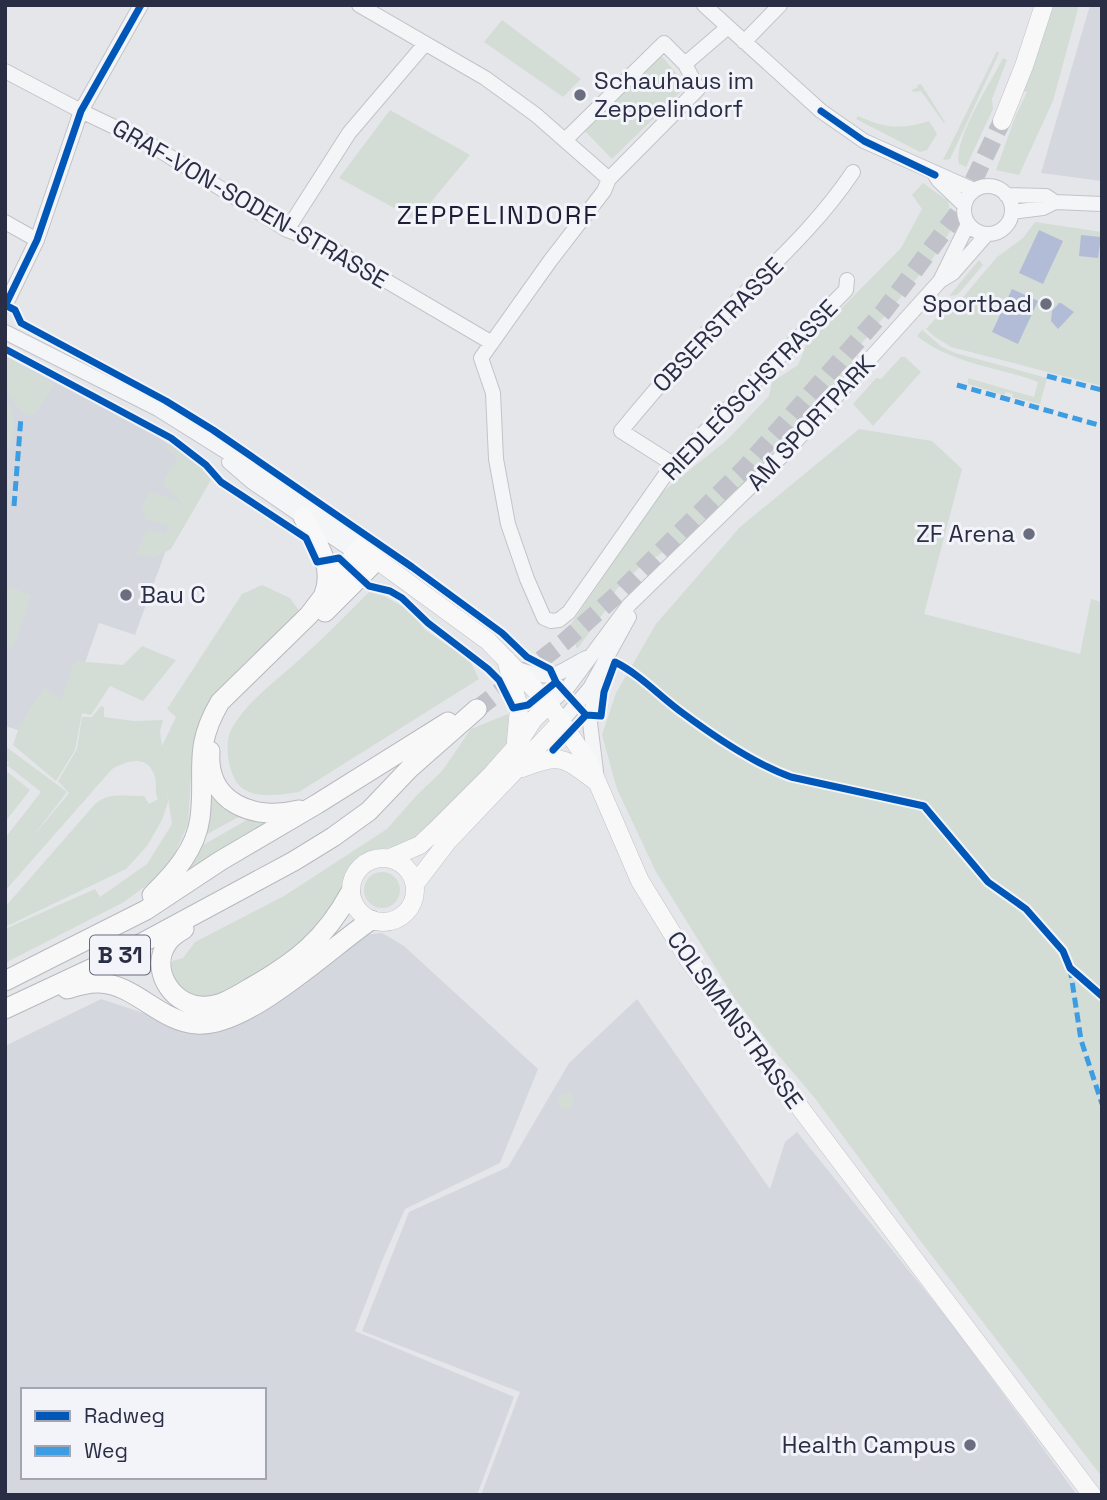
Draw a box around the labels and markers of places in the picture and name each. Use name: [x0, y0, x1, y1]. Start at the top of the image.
place label: Schauhaus im Zeppelindorf: [594, 65, 754, 124]
marker: Schauhaus im Zeppelindorf: [572, 87, 588, 103]
place label: Sportbad: [923, 288, 1032, 319]
marker: Sportbad: [1038, 296, 1054, 312]
place label: ZF Arena: [916, 518, 1015, 549]
marker: ZF Arena: [1021, 526, 1037, 542]
place label: Bau C: [140, 579, 206, 610]
marker: Bau C: [118, 587, 134, 603]
place label: Health Campus: [782, 1429, 956, 1460]
marker: Health Campus: [962, 1437, 978, 1453]

